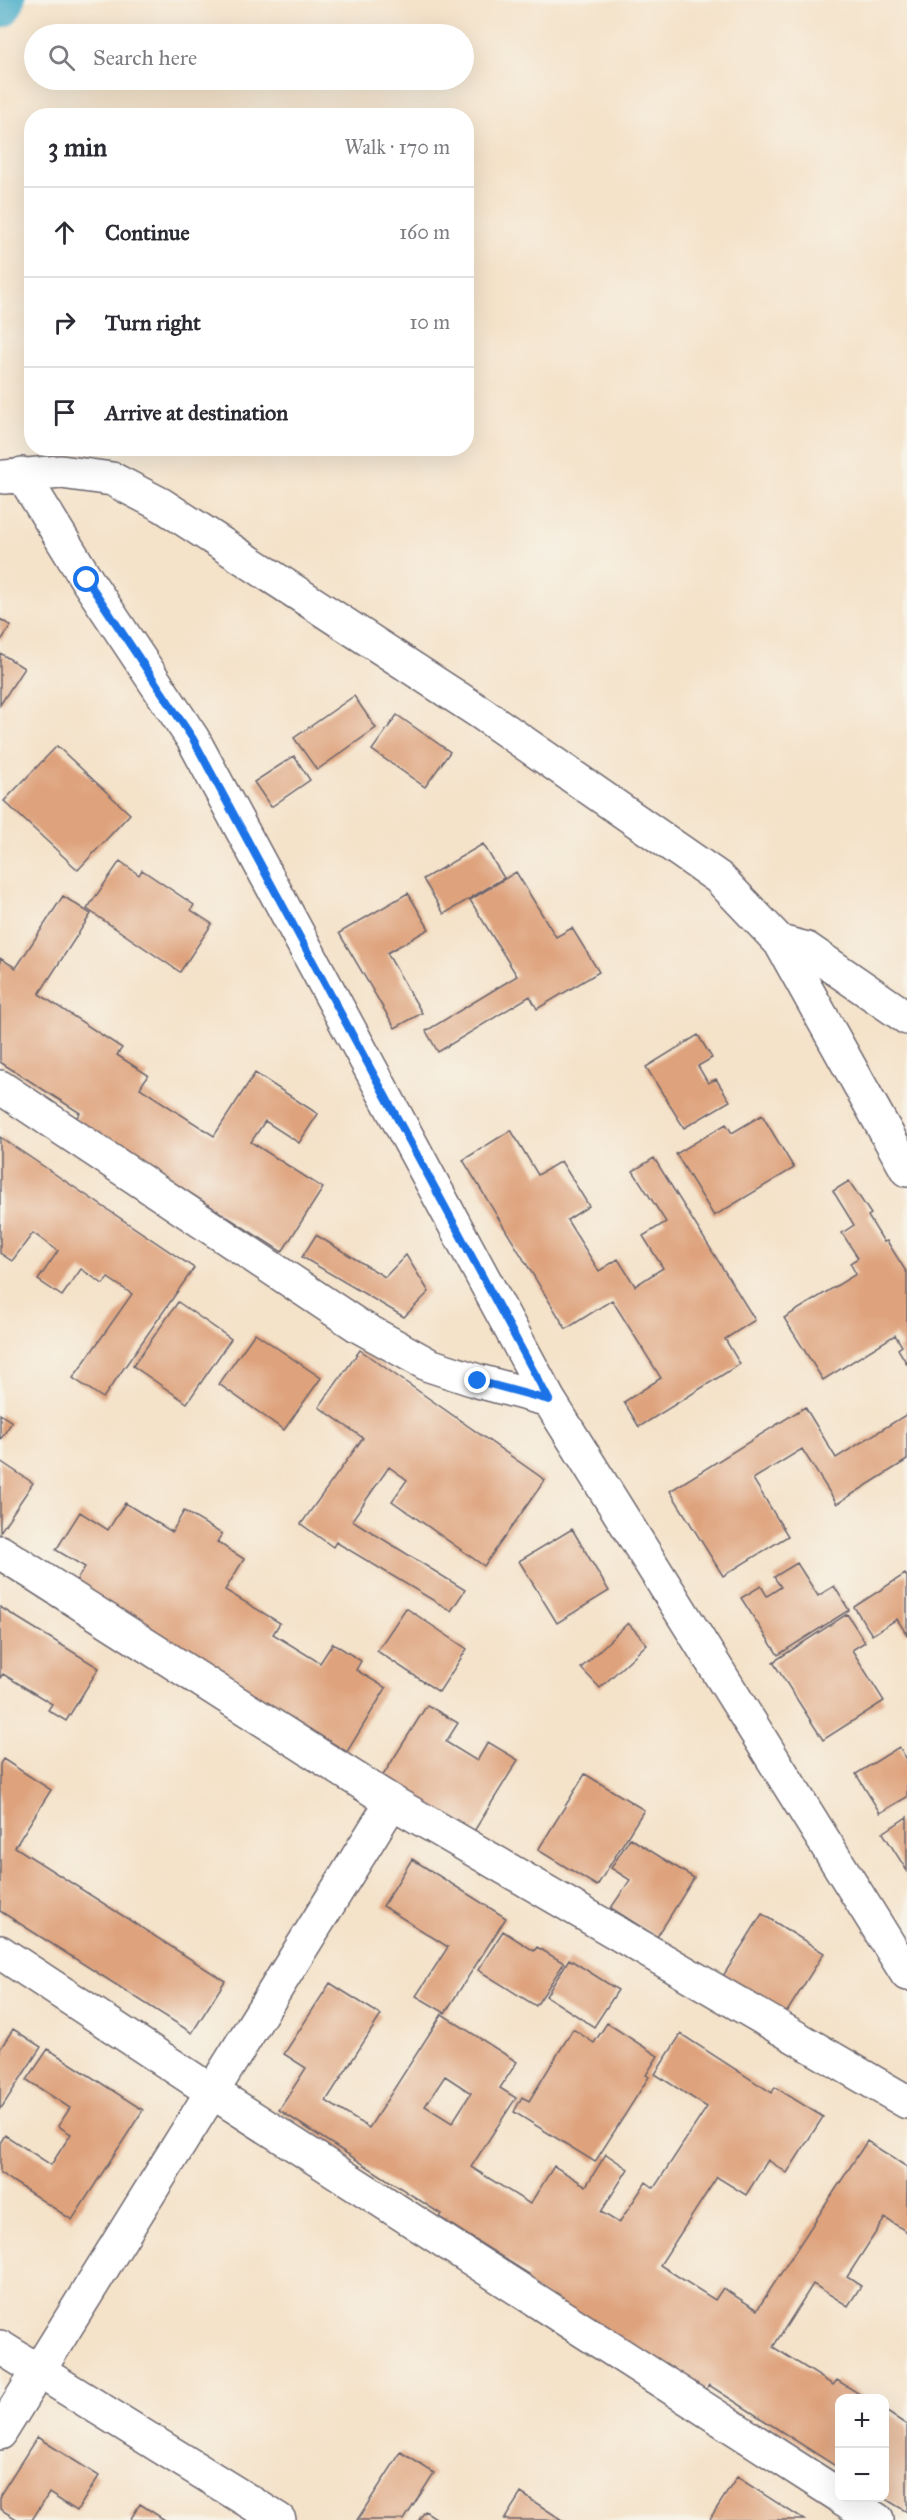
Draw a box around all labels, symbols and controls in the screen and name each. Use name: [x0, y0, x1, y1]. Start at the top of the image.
search box: [24, 24, 474, 90]
icon: search: [45, 41, 78, 74]
text: Search here: [93, 44, 197, 71]
text: 3 min: [48, 131, 107, 163]
text: Walk · 170 m: [345, 135, 450, 159]
icon: ahead: [48, 216, 81, 249]
text: Continue: [105, 219, 190, 246]
text: 160 m: [399, 220, 450, 244]
icon: right: [48, 306, 81, 339]
text: Turn right: [105, 309, 201, 336]
text: 10 m: [409, 310, 450, 334]
icon: arrive: [48, 396, 81, 429]
text: Arrive at destination: [105, 399, 288, 426]
route start: [73, 566, 99, 592]
route end: [464, 1367, 490, 1393]
map controls: [835, 2394, 889, 2502]
button: +: [835, 2394, 889, 2448]
button: −: [835, 2448, 889, 2502]

